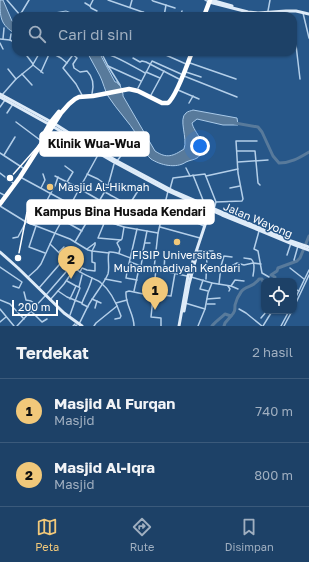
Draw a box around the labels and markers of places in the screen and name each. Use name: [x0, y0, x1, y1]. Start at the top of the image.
callout: Klinik Wua-Wua: [40, 132, 149, 156]
place label: Masjid Al-Hikmah: [58, 180, 150, 193]
marker: Masjid Al-Hikmah: [45, 182, 55, 192]
callout: Kampus Bina Husada Kendari: [27, 200, 214, 224]
marker: FISIP Universitas Muhammadiyah Kendari: [172, 237, 182, 247]
pin: 2: [58, 246, 84, 279]
place label: FISIP Universitas Muhammadiyah Kendari: [114, 248, 240, 274]
pin: 1: [142, 277, 168, 310]

